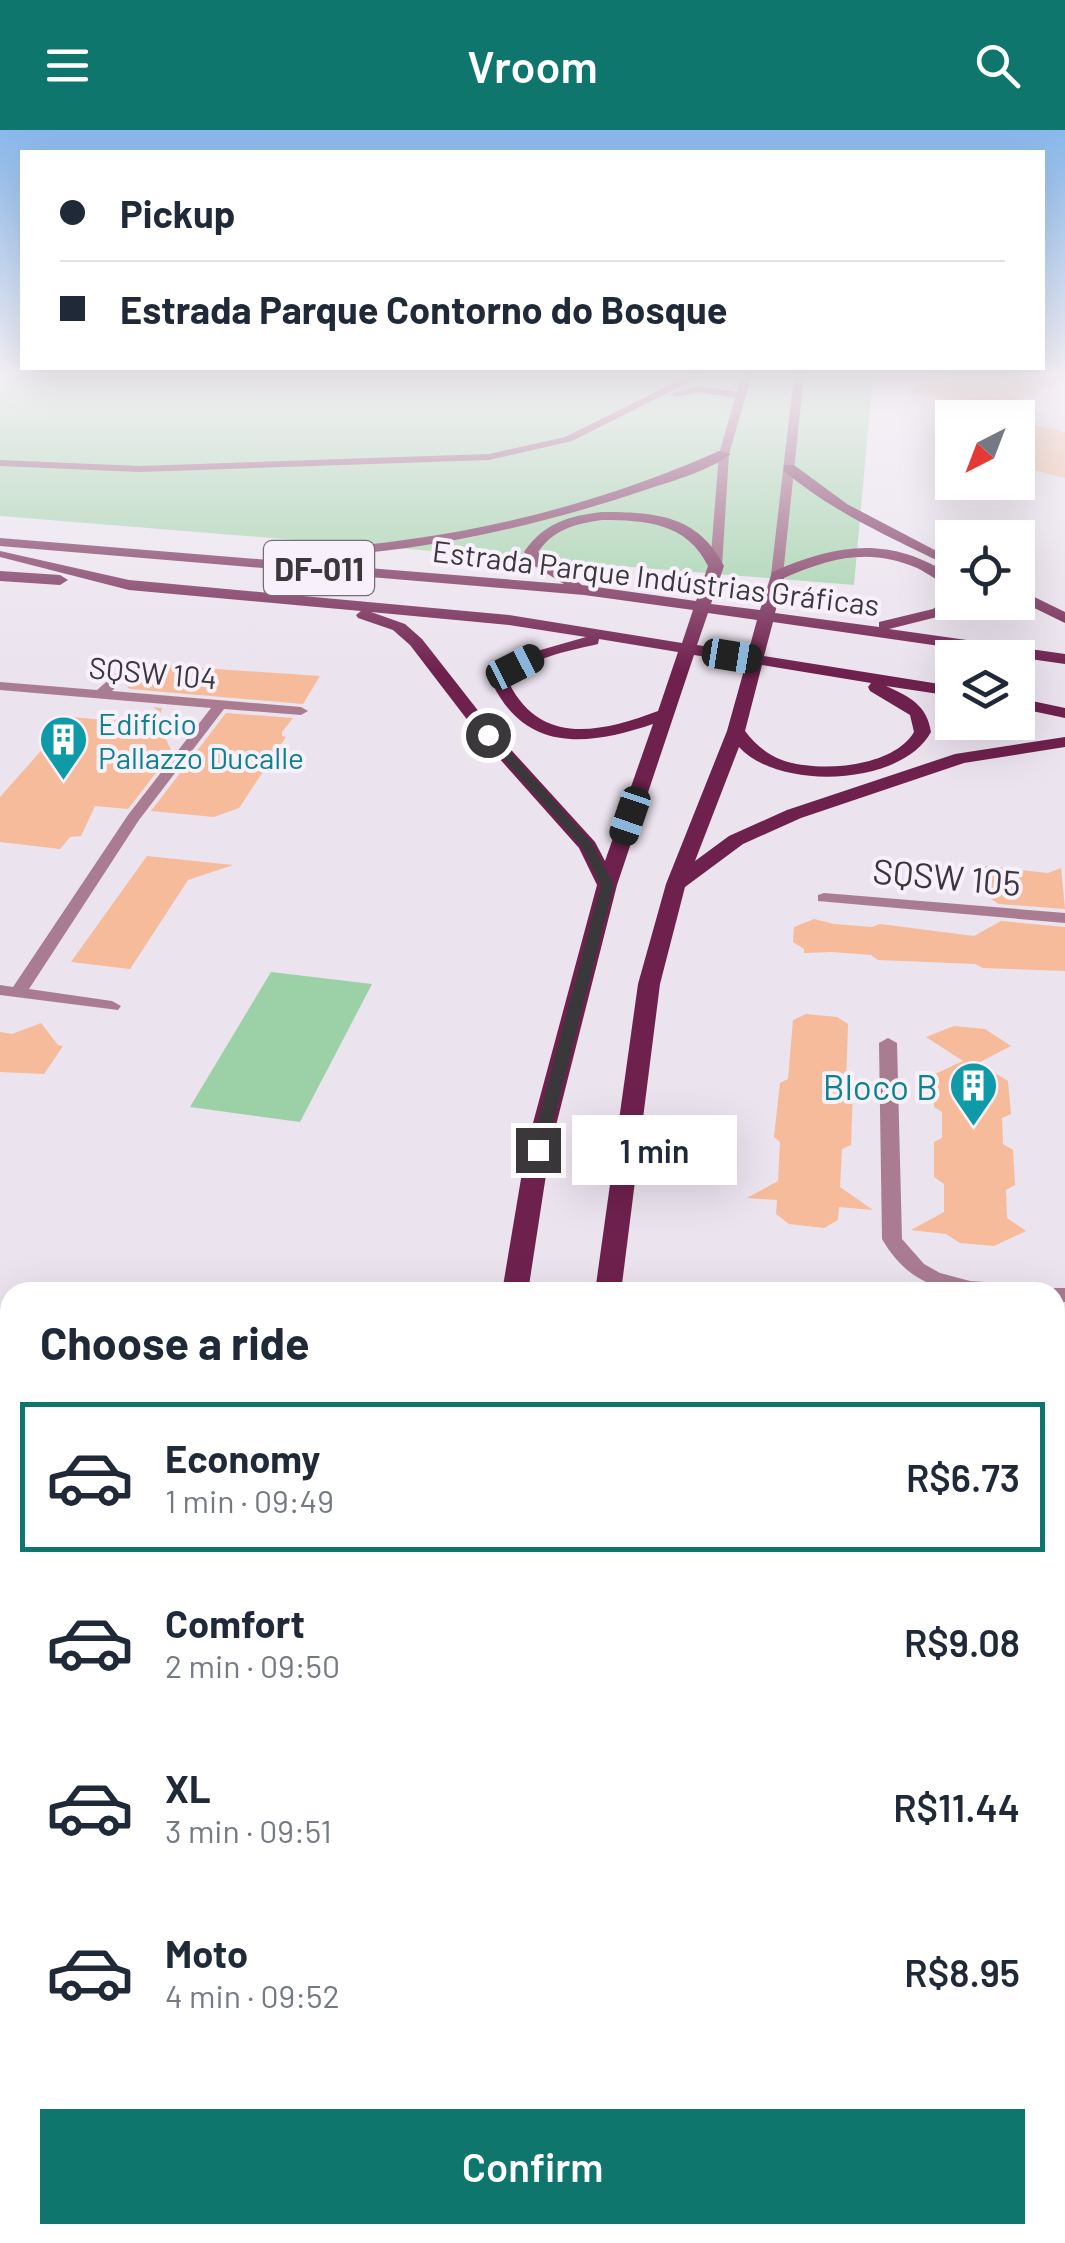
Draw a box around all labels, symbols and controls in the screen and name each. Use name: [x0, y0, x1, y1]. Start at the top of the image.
icon: menu: [40, 38, 95, 93]
text: Vroom: [467, 38, 598, 92]
icon: search: [970, 38, 1025, 93]
text: Pickup: [120, 190, 235, 236]
text: Estrada Parque Contorno do Bosque: [120, 286, 728, 332]
north arrow: [935, 400, 1035, 500]
map controls: [935, 400, 1035, 740]
button: locate: [935, 520, 1035, 620]
street label: Estrada Parque Indústrias Gráficas: [431, 532, 881, 622]
road number: DF-011: [264, 541, 374, 595]
car: [700, 636, 764, 676]
car: [481, 640, 549, 694]
button: layers: [935, 640, 1035, 740]
street label: SQSW 104: [87, 648, 219, 696]
place label: Edifício Pallazzo Ducalle: [98, 705, 304, 775]
route start: [466, 713, 511, 758]
building icon: Edifício Pallazzo Ducalle: [37, 714, 89, 782]
car: [606, 783, 654, 849]
street label: SQSW 105: [871, 849, 1023, 903]
building icon: Bloco B: [947, 1060, 999, 1128]
place label: Bloco B: [823, 1065, 938, 1107]
callout: 1 min: [573, 1115, 738, 1185]
route end: [516, 1128, 561, 1173]
text: 1 min: [620, 1131, 689, 1169]
text: Choose a ride: [40, 1315, 310, 1369]
icon: car: [45, 1432, 135, 1522]
text: Economy: [165, 1435, 320, 1481]
text: R$6.73: [906, 1454, 1020, 1500]
text: 1 min · 09:49: [165, 1481, 334, 1519]
icon: car: [45, 1597, 135, 1687]
text: Comfort: [165, 1600, 305, 1646]
text: R$9.08: [904, 1619, 1020, 1665]
text: 2 min · 09:50: [165, 1646, 340, 1684]
icon: car: [45, 1762, 135, 1852]
text: XL: [165, 1765, 211, 1811]
text: R$11.44: [893, 1784, 1020, 1830]
text: 3 min · 09:51: [165, 1811, 332, 1849]
icon: car: [45, 1927, 135, 2017]
text: Moto: [165, 1930, 248, 1976]
text: R$8.95: [904, 1949, 1020, 1995]
text: 4 min · 09:52: [165, 1976, 340, 2014]
button: Confirm: [40, 2109, 1025, 2224]

